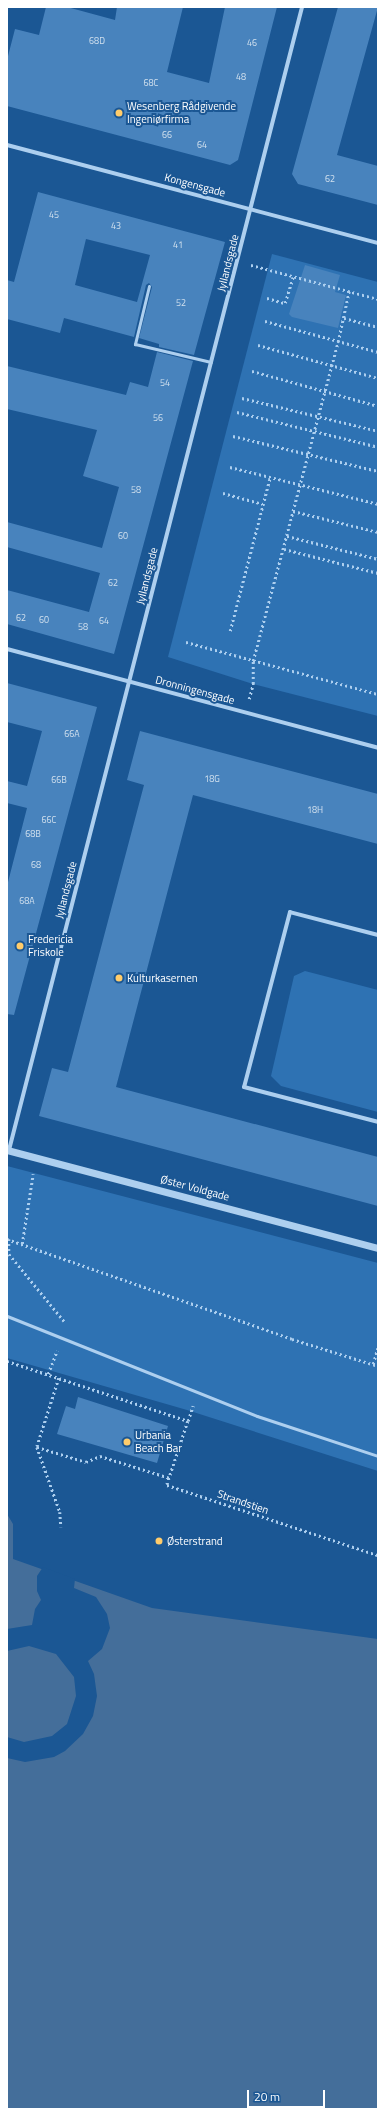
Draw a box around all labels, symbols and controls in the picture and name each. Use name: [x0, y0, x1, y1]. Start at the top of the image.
house number: 68D: [89, 36, 105, 46]
house number: 46: [247, 38, 257, 48]
house number: 48: [236, 72, 246, 82]
house number: 68C: [144, 78, 158, 88]
place label: Wesenberg Rådgivende Ingeniørfirma: [127, 100, 236, 126]
marker: Wesenberg Rådgivende Ingeniørfirma: [114, 108, 124, 118]
house number: 66: [162, 130, 172, 140]
house number: 64: [197, 140, 207, 150]
street label: Kongensgade: [163, 171, 227, 199]
house number: 62: [325, 174, 335, 184]
house number: 45: [49, 210, 59, 220]
house number: 43: [111, 221, 121, 231]
street label: Jyllandsgade: [215, 233, 241, 293]
house number: 41: [173, 240, 183, 250]
house number: 52: [176, 298, 186, 308]
house number: 54: [160, 378, 170, 388]
house number: 56: [153, 413, 163, 423]
house number: 58: [131, 485, 141, 495]
house number: 60: [118, 531, 128, 541]
street label: Jyllandsgade: [134, 546, 160, 606]
house number: 62: [108, 578, 118, 588]
house number: 62: [16, 613, 26, 623]
house number: 60: [39, 615, 49, 625]
house number: 64: [99, 616, 109, 626]
house number: 58: [78, 622, 88, 632]
street label: Dronningensgade: [154, 673, 236, 707]
house number: 66A: [64, 729, 80, 739]
house number: 18G: [204, 774, 220, 784]
house number: 66B: [51, 775, 67, 785]
house number: 18H: [307, 805, 323, 815]
house number: 66C: [42, 815, 56, 825]
house number: 68B: [25, 829, 41, 839]
house number: 68: [31, 860, 41, 870]
street label: Jyllandsgade: [53, 860, 79, 920]
house number: 68A: [19, 896, 35, 906]
place label: Fredericia Friskole: [28, 933, 73, 959]
marker: Fredericia Friskole: [15, 941, 25, 951]
place label: Kulturkasernen: [127, 971, 198, 985]
marker: Kulturkasernen: [114, 973, 124, 983]
street label: Øster Voldgade: [159, 1172, 231, 1204]
place label: Urbania Beach Bar: [135, 1429, 182, 1455]
marker: Urbania Beach Bar: [122, 1437, 132, 1447]
street label: Strandstien: [216, 1487, 270, 1517]
place label: Østerstrand: [167, 1534, 223, 1548]
marker: Østerstrand: [154, 1536, 164, 1546]
scale bar: [249, 2082, 327, 2108]
text: 20 m: [254, 2087, 280, 2106]

